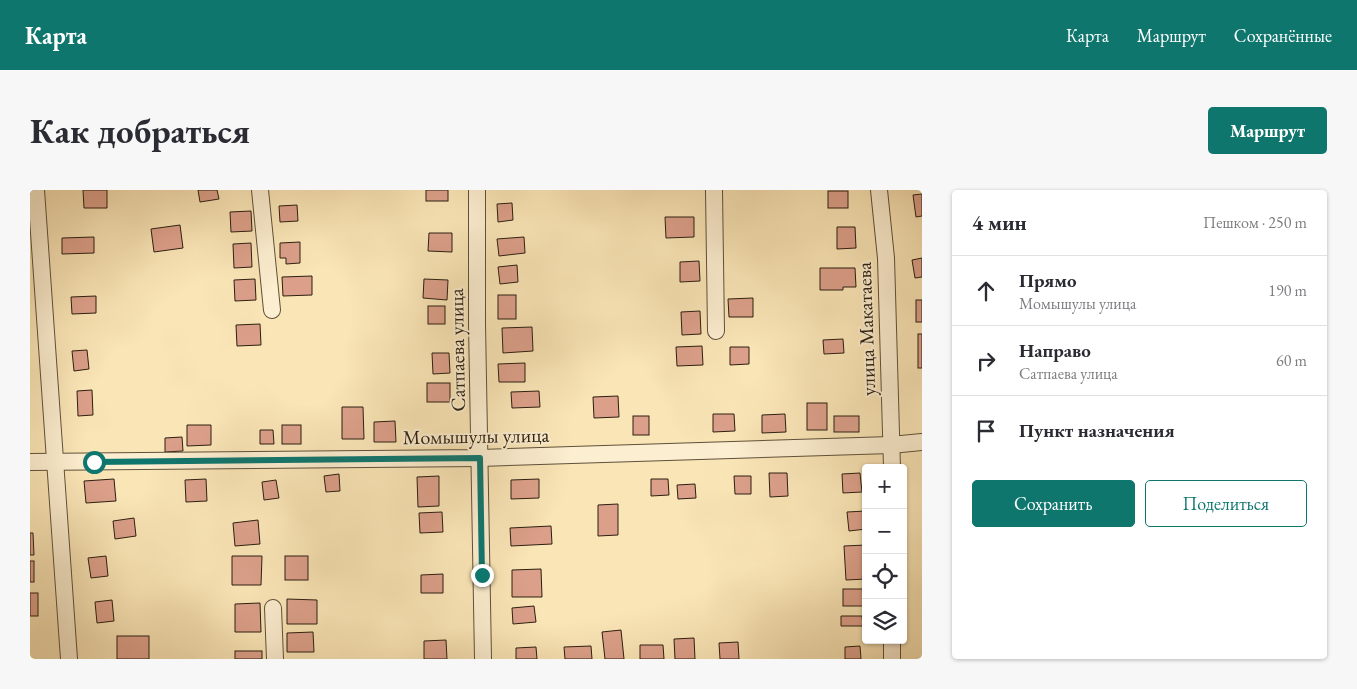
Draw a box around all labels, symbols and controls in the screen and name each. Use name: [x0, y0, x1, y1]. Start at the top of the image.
text: Карта: [25, 20, 87, 51]
text: Карта: [1066, 24, 1109, 47]
text: Маршрут: [1137, 24, 1206, 47]
text: Сохранённые: [1234, 24, 1332, 47]
button: Маршрут: [1208, 107, 1327, 154]
text: Как добраться: [30, 108, 250, 153]
text: 4 мин: [972, 209, 1027, 236]
text: Пешком · 250 m: [1203, 212, 1307, 233]
street label: улица Макатаева: [851, 262, 881, 396]
text: Прямо: [1019, 268, 1077, 293]
icon: ahead: [972, 277, 1000, 305]
text: 190 m: [1268, 280, 1307, 301]
street label: Сатпаева улица: [443, 288, 471, 412]
text: Момышулы улица: [1019, 293, 1136, 314]
text: Направо: [1019, 338, 1091, 363]
icon: right: [972, 347, 1000, 375]
text: 60 m: [1276, 350, 1307, 371]
text: Сатпаева улица: [1019, 363, 1118, 384]
icon: arrive: [972, 417, 1000, 445]
text: Пункт назначения: [1019, 418, 1175, 443]
street label: Момышулы улица: [402, 422, 550, 450]
route start: [83, 451, 106, 474]
map controls: [862, 464, 907, 644]
button: +: [862, 464, 907, 509]
button: Сохранить: [972, 480, 1135, 527]
button: Поделиться: [1145, 480, 1307, 527]
button: −: [862, 509, 907, 554]
button: locate: [862, 554, 907, 599]
route end: [471, 564, 494, 587]
button: layers: [862, 599, 907, 644]

